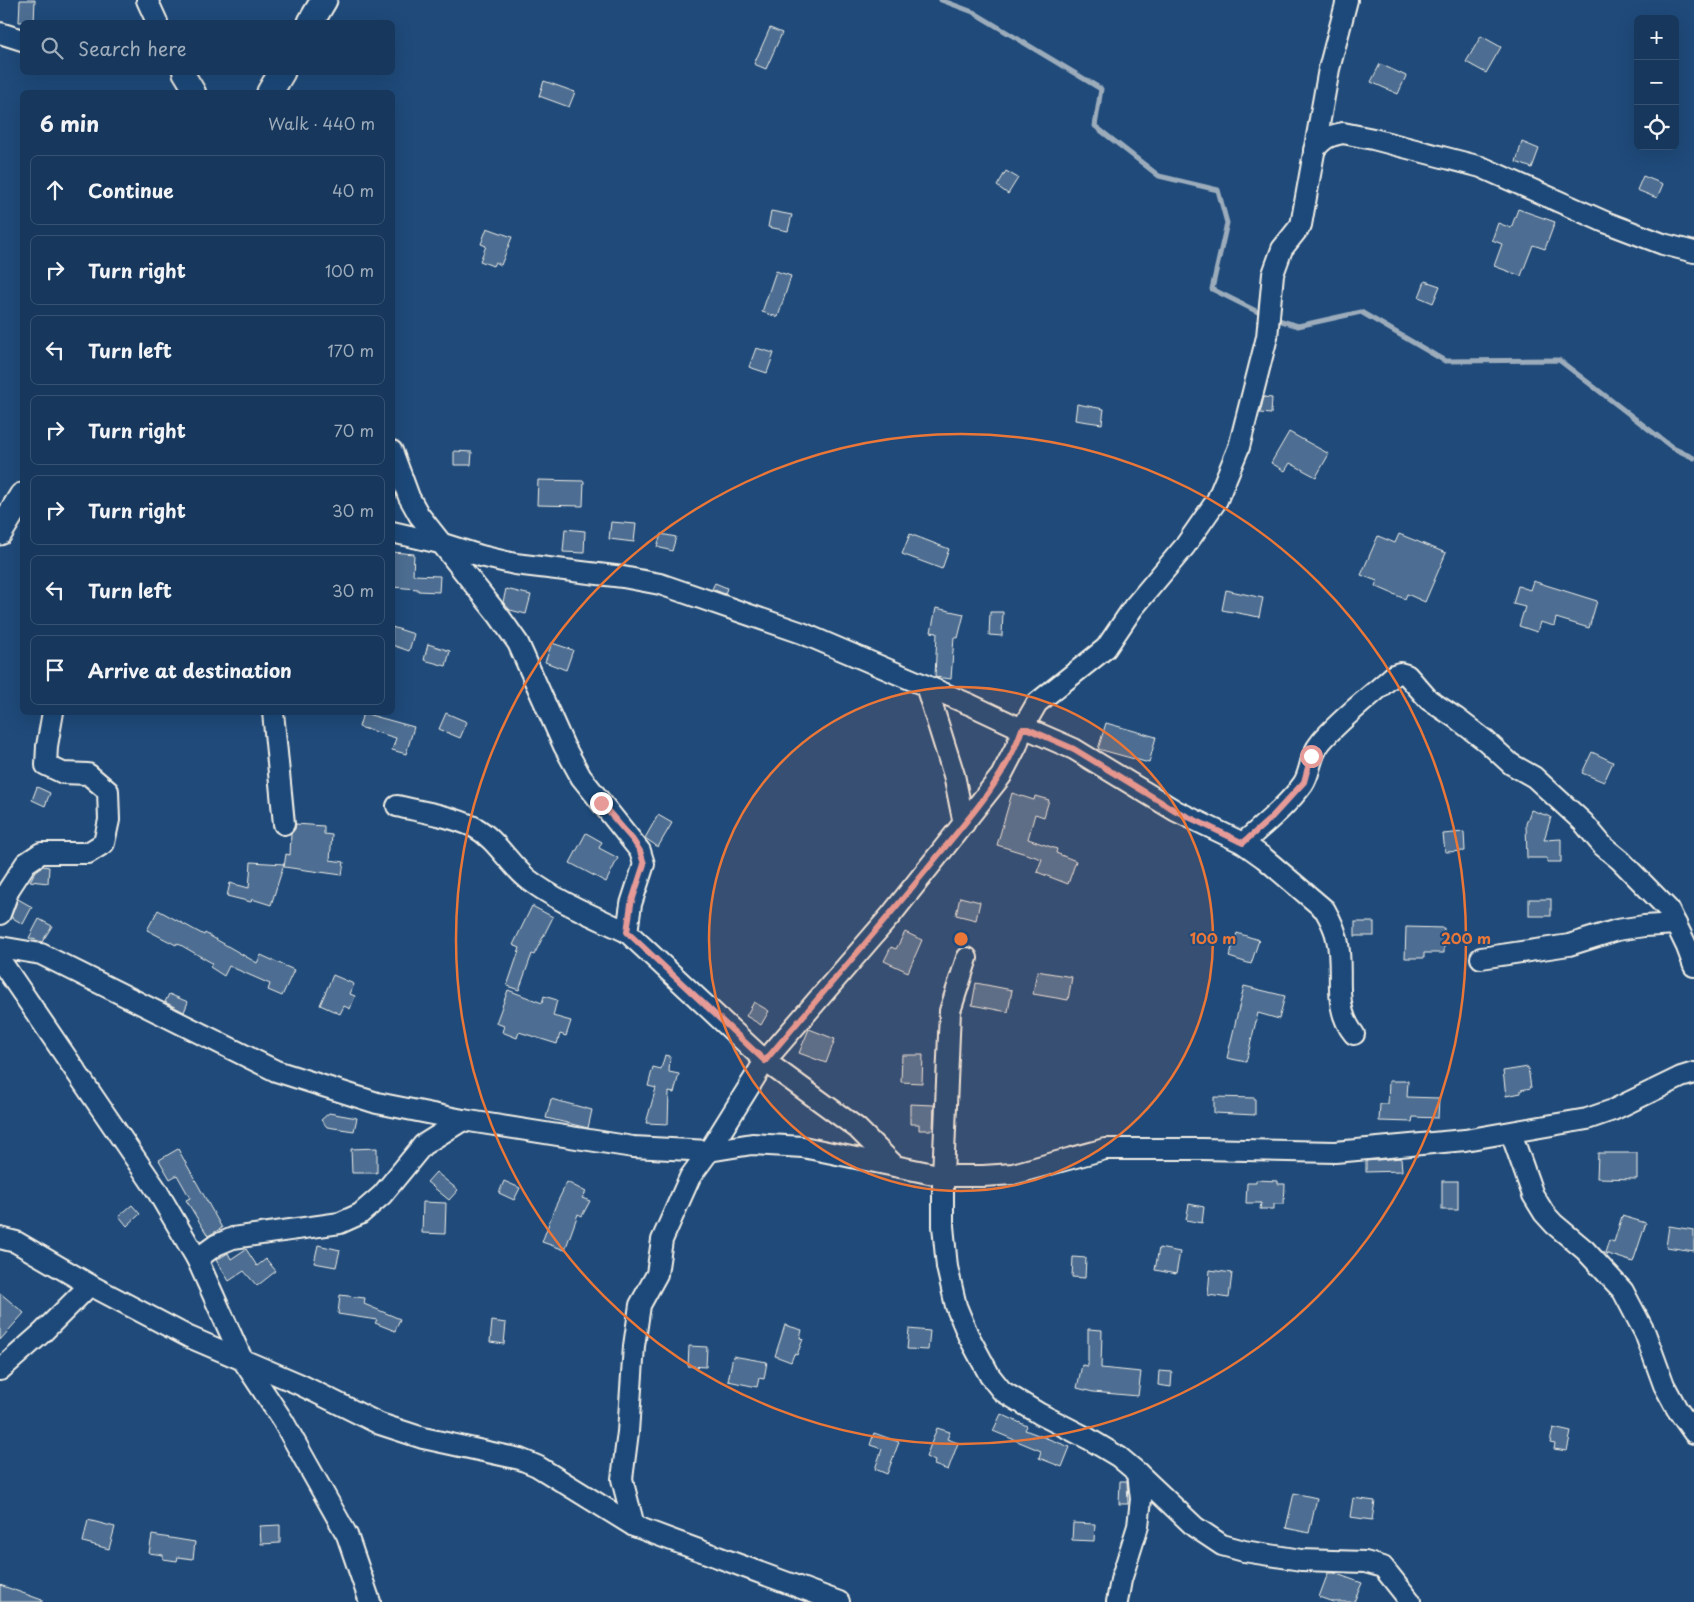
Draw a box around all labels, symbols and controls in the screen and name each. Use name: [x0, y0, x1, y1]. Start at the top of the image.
map controls: [1634, 15, 1679, 150]
button: +: [1634, 15, 1679, 60]
search box: [20, 20, 395, 75]
icon: search: [38, 34, 66, 62]
text: Search here: [78, 34, 187, 62]
button: −: [1634, 60, 1679, 105]
button: locate: [1634, 105, 1679, 150]
text: 6 min: [40, 107, 99, 139]
text: Walk · 440 m: [268, 111, 375, 135]
icon: ahead: [41, 176, 69, 204]
text: Continue: [88, 176, 174, 204]
text: 40 m: [332, 178, 374, 202]
icon: right: [41, 256, 69, 284]
text: Turn right: [88, 256, 186, 284]
text: 100 m: [325, 258, 374, 282]
icon: left: [41, 336, 69, 364]
text: Turn left: [88, 336, 172, 364]
text: 170 m: [328, 338, 374, 362]
icon: right: [41, 416, 69, 444]
text: Turn right: [88, 416, 186, 444]
text: 70 m: [334, 418, 374, 442]
icon: right: [41, 496, 69, 524]
text: Turn right: [88, 496, 186, 524]
text: 30 m: [332, 498, 374, 522]
icon: left: [41, 576, 69, 604]
text: Turn left: [88, 576, 172, 604]
text: 30 m: [332, 578, 374, 602]
icon: arrive: [41, 656, 69, 684]
text: Arrive at destination: [88, 656, 292, 684]
route start: [1300, 745, 1323, 768]
route end: [590, 792, 613, 815]
text: 100 m: [1190, 926, 1236, 949]
text: 200 m: [1441, 926, 1491, 949]
centre of rings: [952, 930, 970, 948]

